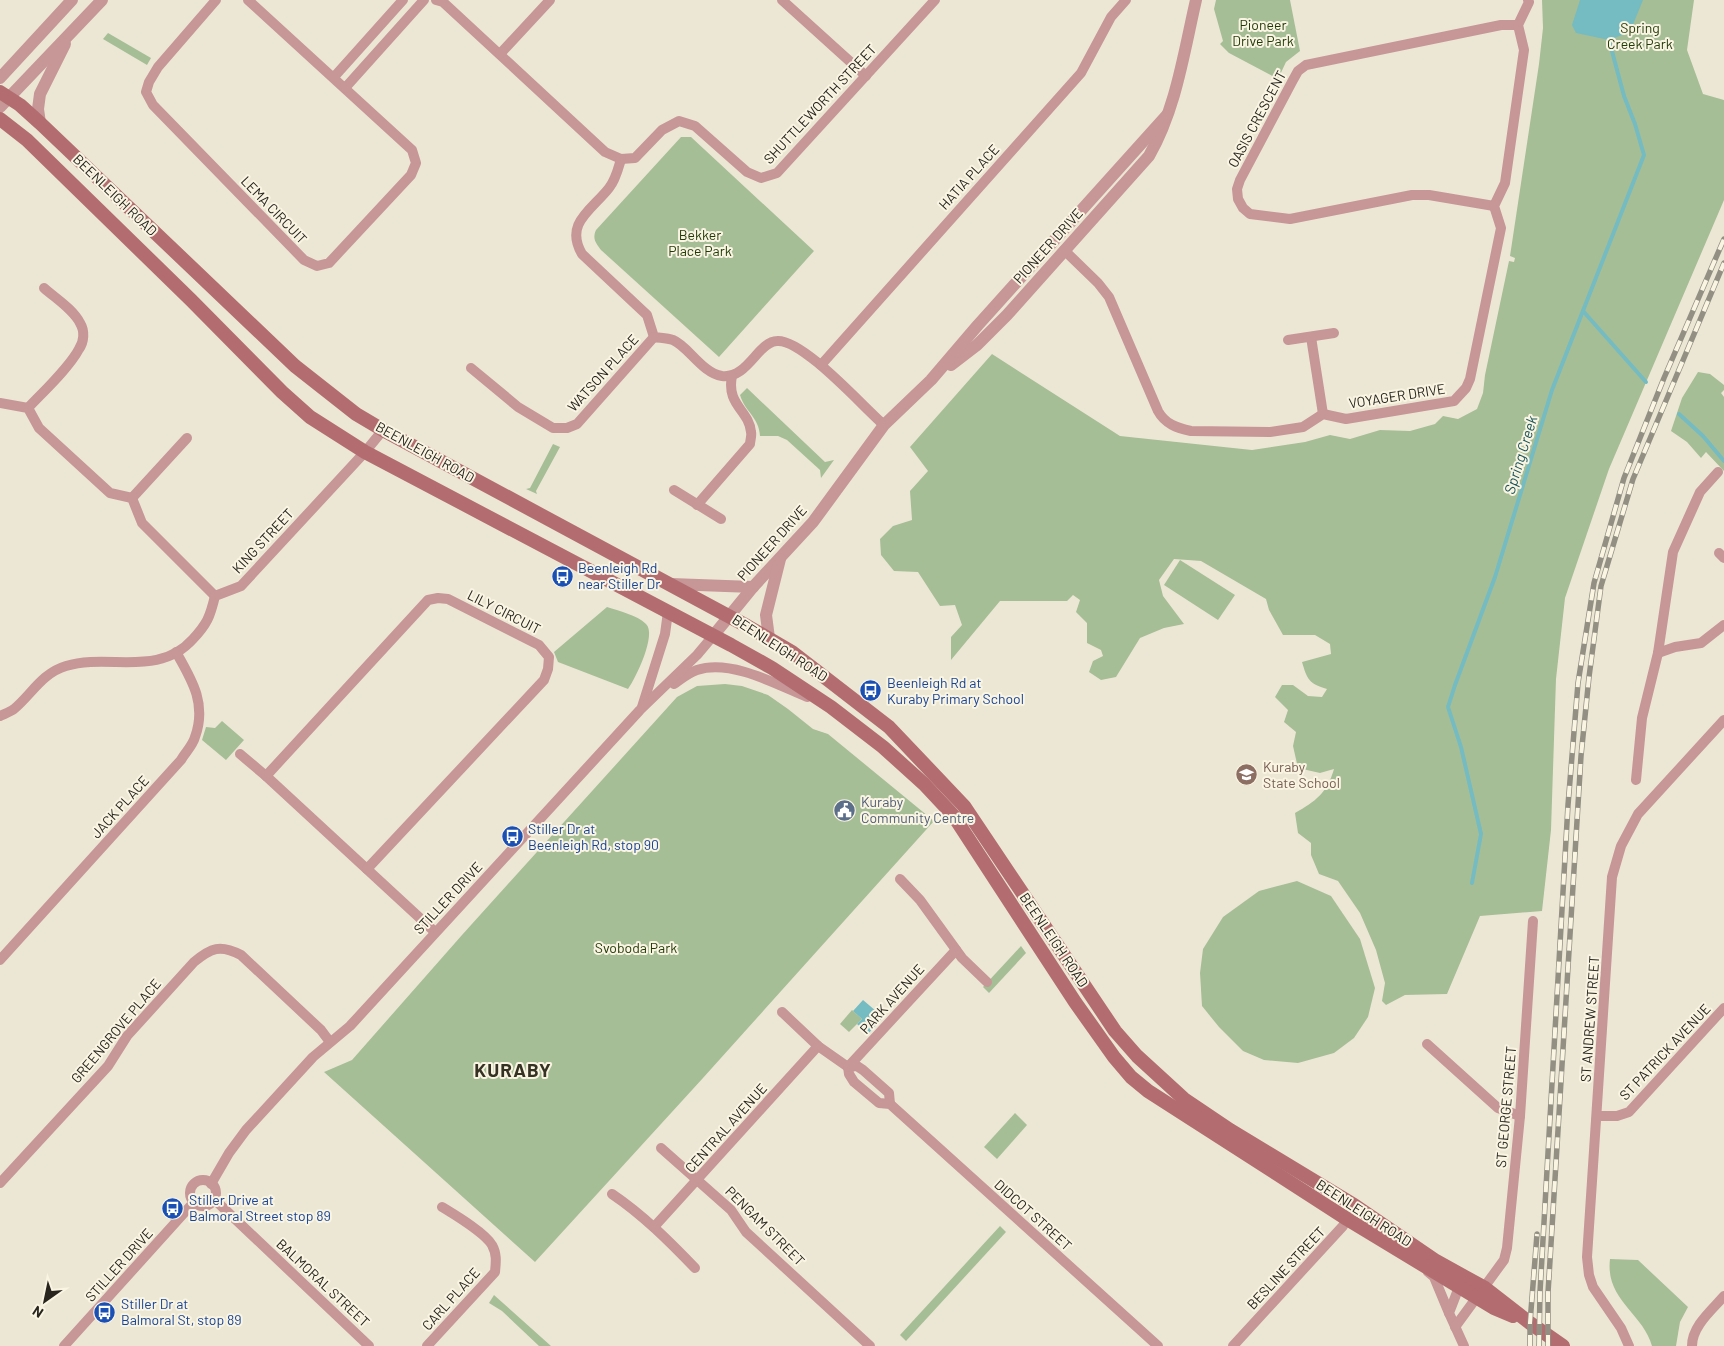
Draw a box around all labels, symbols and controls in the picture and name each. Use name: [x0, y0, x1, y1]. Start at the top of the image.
park label: Pioneer Drive Park: [1232, 16, 1294, 49]
park label: Spring Creek Park: [1607, 19, 1673, 52]
street label: SHUTTLEWORTH STREET: [760, 40, 880, 167]
street label: OASIS CRESCENT: [1224, 67, 1289, 170]
street label: HATIA PLACE: [935, 141, 1002, 213]
street label: BEENLEIGH ROAD: [70, 150, 161, 239]
street label: LEMA CIRCUIT: [238, 172, 311, 247]
street label: PIONEER DRIVE: [1009, 204, 1086, 287]
park label: Bekker Place Park: [668, 226, 732, 259]
street label: WATSON PLACE: [564, 331, 642, 415]
street label: VOYAGER DRIVE: [1347, 379, 1446, 412]
water label: Spring Creek: [1500, 413, 1541, 496]
street label: BEENLEIGH ROAD: [373, 417, 478, 486]
street label: PIONEER DRIVE: [733, 501, 810, 584]
street label: KING STREET: [228, 505, 297, 577]
place label: Beenleigh Rd near Stiller Dr: [578, 559, 660, 592]
bus stop icon: Beenleigh Rd near Stiller Dr: [550, 564, 574, 588]
street label: LILY CIRCUIT: [465, 586, 544, 637]
street label: BEENLEIGH ROAD: [729, 610, 831, 685]
place label: Beenleigh Rd at Kuraby Primary School: [887, 674, 1024, 707]
bus stop icon: Beenleigh Rd at Kuraby Primary School: [859, 679, 883, 703]
place label: Kuraby State School: [1263, 758, 1340, 791]
school or university icon: Kuraby State School: [1235, 763, 1259, 787]
street label: JACK PLACE: [87, 772, 152, 841]
place label: Kuraby Community Centre: [861, 793, 974, 826]
public building icon: Kuraby Community Centre: [833, 798, 857, 822]
place label: Stiller Dr at Beenleigh Rd, stop 90: [528, 820, 659, 853]
bus stop icon: Stiller Dr at Beenleigh Rd, stop 90: [500, 825, 524, 849]
street label: STILLER DRIVE: [410, 858, 485, 937]
street label: BEENLEIGH ROAD: [1017, 889, 1092, 990]
park label: Svoboda Park: [595, 939, 677, 956]
street label: ST ANDREW STREET: [1577, 955, 1602, 1083]
street label: PARK AVENUE: [856, 960, 927, 1037]
street label: GREENGROVE PLACE: [67, 975, 164, 1086]
street label: ST PATRICK AVENUE: [1616, 1000, 1714, 1103]
street label: ST GEORGE STREET: [1492, 1045, 1519, 1169]
district label: KURABY: [474, 1058, 552, 1081]
street label: CENTRAL AVENUE: [681, 1080, 770, 1176]
street label: DIDCOT STREET: [991, 1175, 1075, 1254]
street label: BEENLEIGH ROAD: [1313, 1175, 1415, 1250]
street label: PENGAM STREET: [722, 1182, 809, 1269]
place label: Stiller Drive at Balmoral Street stop 89: [189, 1191, 331, 1224]
bus stop icon: Stiller Drive at Balmoral Street stop 89: [161, 1196, 185, 1220]
street label: BESLINE STREET: [1243, 1223, 1328, 1313]
street label: STILLER DRIVE: [81, 1225, 156, 1305]
street label: BALMORAL STREET: [273, 1235, 374, 1330]
street label: CARL PLACE: [418, 1264, 483, 1333]
north arrow: [20, 1276, 70, 1326]
place label: Stiller Dr at Balmoral St, stop 89: [121, 1295, 242, 1328]
bus stop icon: Stiller Dr at Balmoral St, stop 89: [93, 1300, 117, 1324]
text: N: [29, 1303, 46, 1322]

